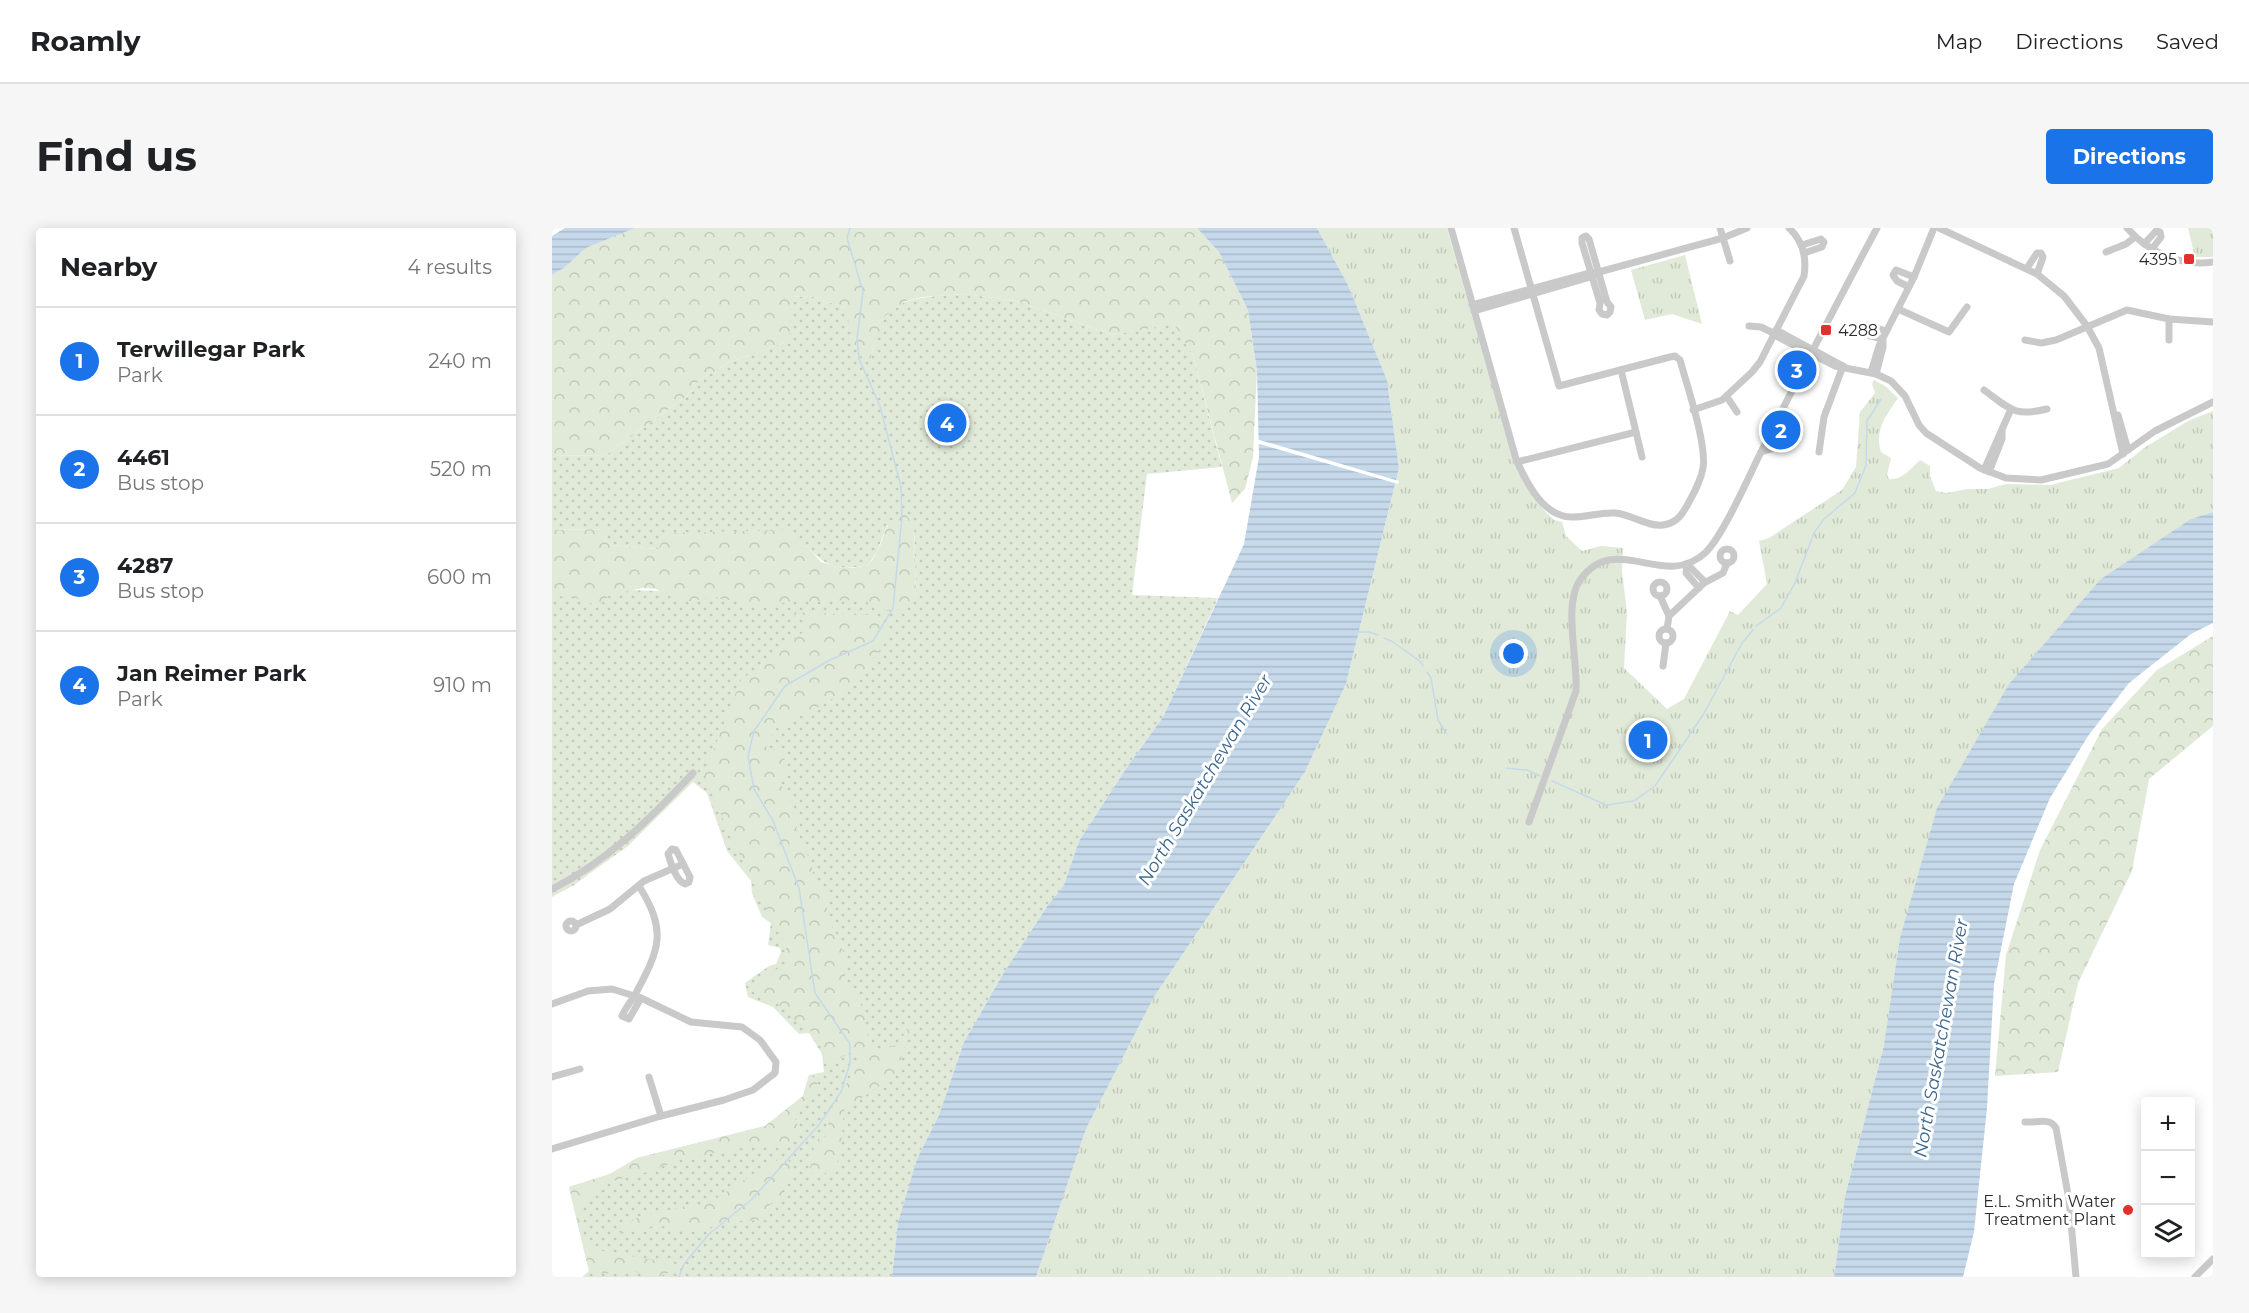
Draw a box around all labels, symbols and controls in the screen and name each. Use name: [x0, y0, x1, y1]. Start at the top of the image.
text: Roamly: [30, 24, 140, 58]
text: Map: [1936, 29, 1982, 54]
text: Directions: [2015, 29, 2123, 54]
text: Saved: [2156, 29, 2219, 54]
button: Directions: [2046, 129, 2213, 184]
text: Find us: [36, 130, 197, 182]
place label: 4395: [2139, 250, 2177, 269]
text: Nearby: [60, 251, 157, 283]
marker: 4395: [2182, 252, 2196, 266]
text: 4 results: [407, 255, 492, 279]
place label: 4288: [1838, 321, 1878, 340]
marker: 4288: [1819, 323, 1833, 337]
text: Terwillegar Park: [117, 336, 305, 363]
pin: 3: [1778, 348, 1816, 392]
text: 1: [76, 349, 83, 373]
text: 240 m: [428, 349, 492, 373]
text: Park: [117, 363, 163, 387]
pin: 4: [928, 400, 966, 446]
pin: 2: [1762, 408, 1800, 452]
text: 4461: [117, 444, 170, 471]
text: 2: [74, 457, 85, 481]
text: 520 m: [430, 457, 492, 481]
text: Bus stop: [117, 471, 204, 495]
text: 4287: [117, 552, 173, 579]
text: 3: [74, 565, 85, 589]
text: 600 m: [427, 565, 492, 589]
text: Bus stop: [117, 579, 204, 603]
your location: [1499, 639, 1528, 668]
text: Jan Reimer Park: [117, 660, 307, 687]
water label: North Saskatchewan River: [1133, 670, 1277, 889]
text: 4: [73, 673, 86, 697]
text: 910 m: [433, 673, 492, 697]
text: Park: [117, 687, 163, 711]
pin: 1: [1628, 718, 1668, 762]
water label: North Saskatchewan River: [1909, 916, 1973, 1159]
map controls: [2141, 1097, 2195, 1259]
button: +: [2141, 1097, 2195, 1151]
button: −: [2141, 1151, 2195, 1205]
place label: E.L. Smith Water Treatment Plant: [1983, 1192, 2116, 1229]
marker: E.L. Smith Water Treatment Plant: [2121, 1203, 2135, 1217]
button: layers: [2141, 1205, 2195, 1259]

